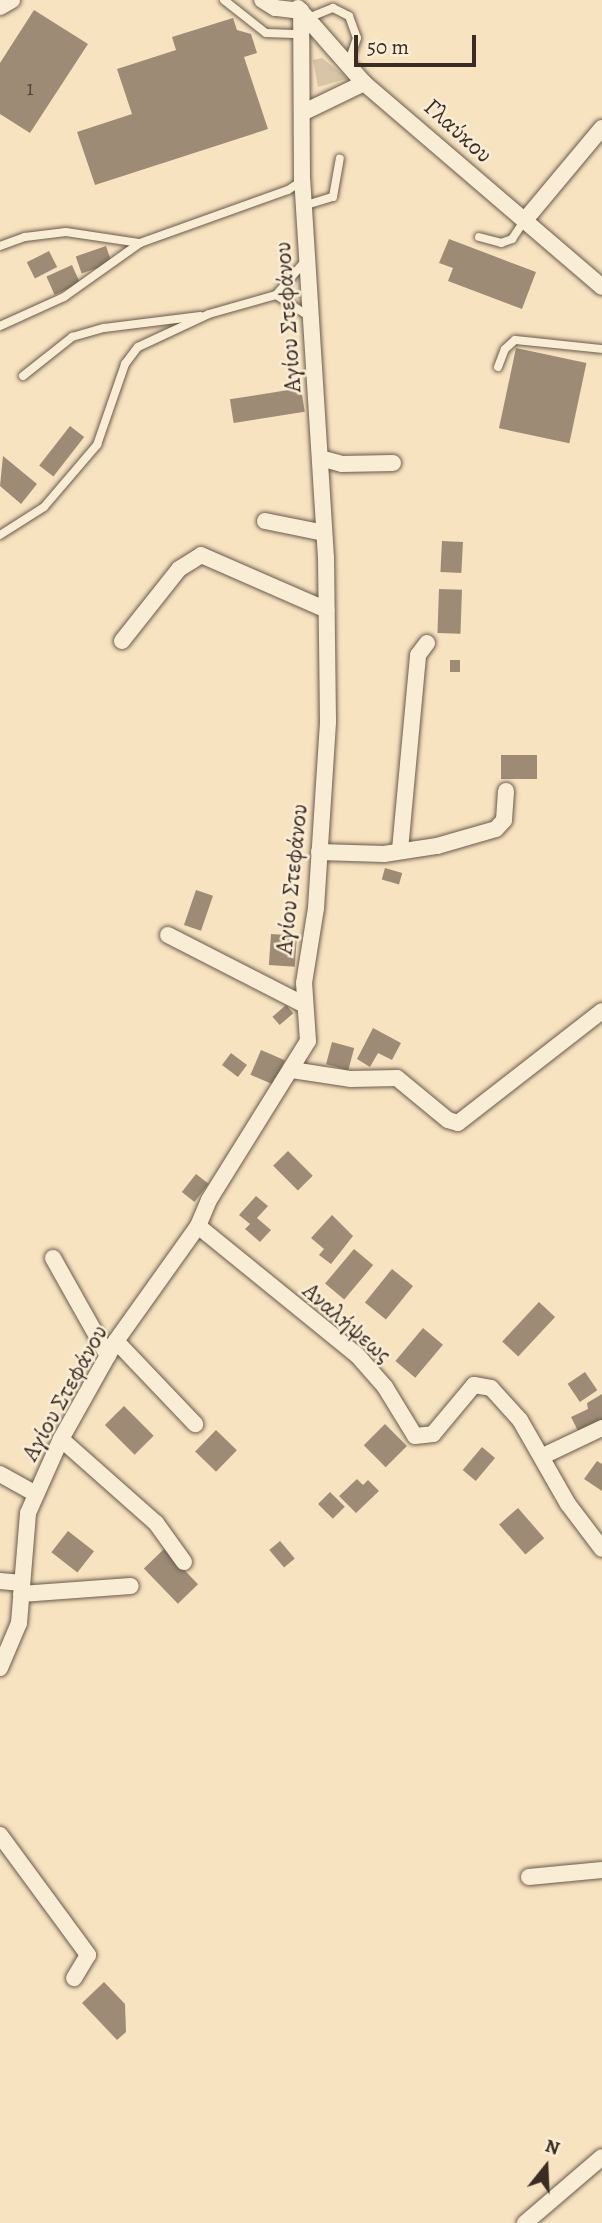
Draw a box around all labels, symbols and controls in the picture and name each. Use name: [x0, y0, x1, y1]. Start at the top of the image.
scale bar: [357, 21, 480, 65]
text: 50 m: [367, 33, 409, 61]
house number: 1: [26, 75, 34, 101]
street label: Γλαύκου: [418, 93, 498, 169]
street label: Αγίου Στεφάνου: [268, 241, 308, 393]
street label: Αγίου Στεφάνου: [270, 802, 314, 956]
street label: Αναλήψεως: [297, 1277, 397, 1369]
street label: Αγίου Στεφάνου: [16, 1320, 114, 1466]
north arrow: [511, 2132, 581, 2202]
text: N: [542, 2133, 563, 2162]

